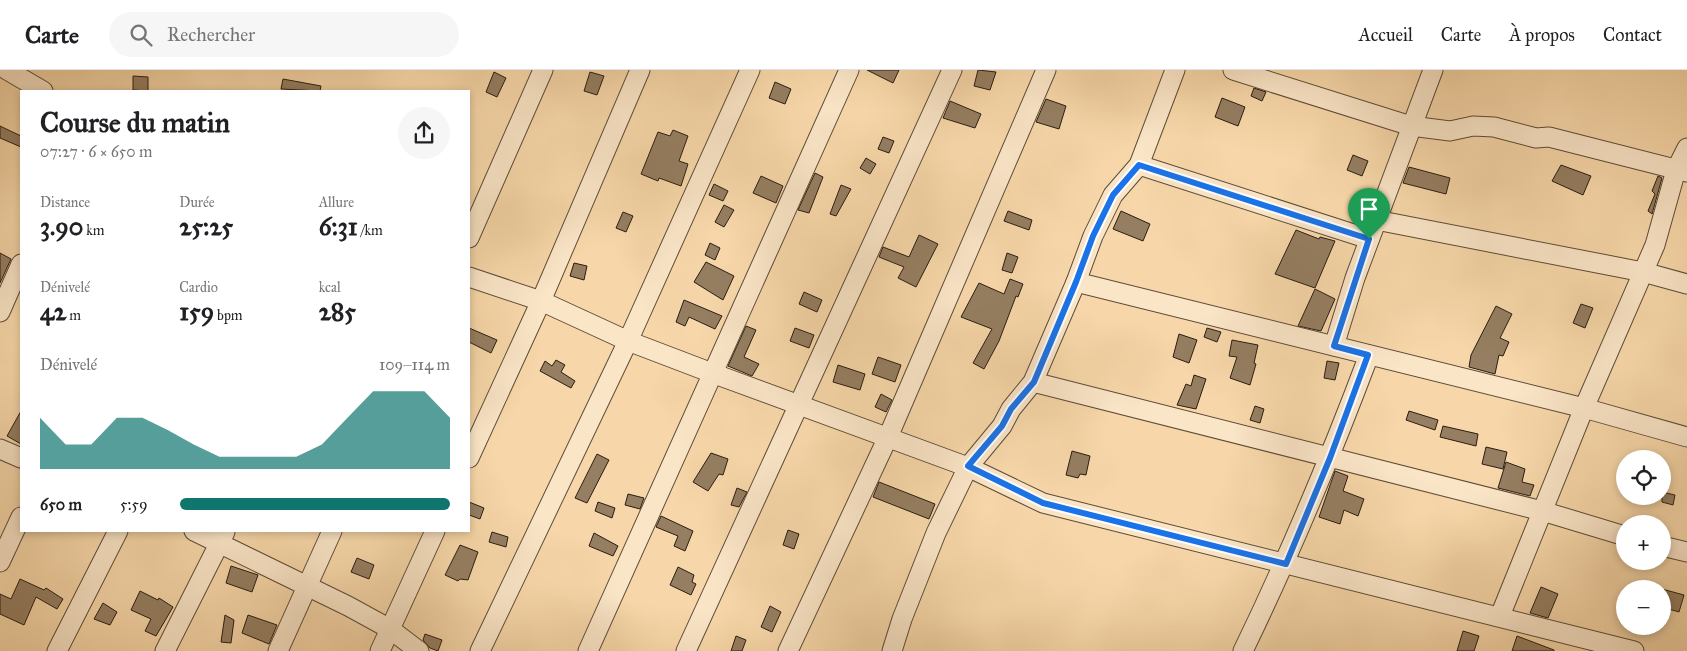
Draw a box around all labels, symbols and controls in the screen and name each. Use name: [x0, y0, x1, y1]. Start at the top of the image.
search box: [109, 12, 459, 57]
text: Carte: [25, 20, 79, 50]
icon: search: [127, 21, 155, 49]
text: Rechercher: [167, 23, 255, 46]
text: Accueil: [1359, 24, 1413, 46]
text: Carte: [1441, 24, 1481, 46]
text: À propos: [1509, 24, 1575, 46]
text: Contact: [1603, 24, 1662, 46]
text: Course du matin: [40, 105, 230, 140]
button: share: [398, 107, 450, 159]
text: 07:27 · 6 × 650 m: [40, 142, 153, 161]
pin: [1348, 188, 1390, 239]
text: Distance: [40, 194, 90, 211]
text: Durée: [179, 194, 215, 211]
text: Allure: [319, 194, 354, 211]
icon: arrive: [1355, 195, 1383, 223]
text: 3.90: [40, 211, 83, 242]
text: 25:25: [179, 211, 233, 242]
text: 6:31: [319, 211, 358, 242]
text: km: [83, 222, 104, 239]
text: /km: [358, 222, 383, 239]
text: Dénivelé: [40, 279, 90, 296]
text: Cardio: [179, 279, 218, 296]
text: kcal: [319, 279, 341, 296]
text: 42: [40, 296, 66, 327]
text: 159: [179, 296, 214, 327]
text: 285: [319, 296, 356, 327]
text: m: [66, 307, 81, 324]
text: bpm: [214, 307, 243, 324]
text: Dénivelé: [40, 355, 97, 374]
text: 109–114 m: [379, 355, 450, 374]
map controls: [1616, 450, 1671, 635]
button: locate: [1616, 450, 1671, 505]
text: 650 m: [40, 495, 82, 514]
text: 5:59: [120, 495, 148, 514]
button: +: [1616, 515, 1671, 570]
button: −: [1616, 580, 1671, 635]

